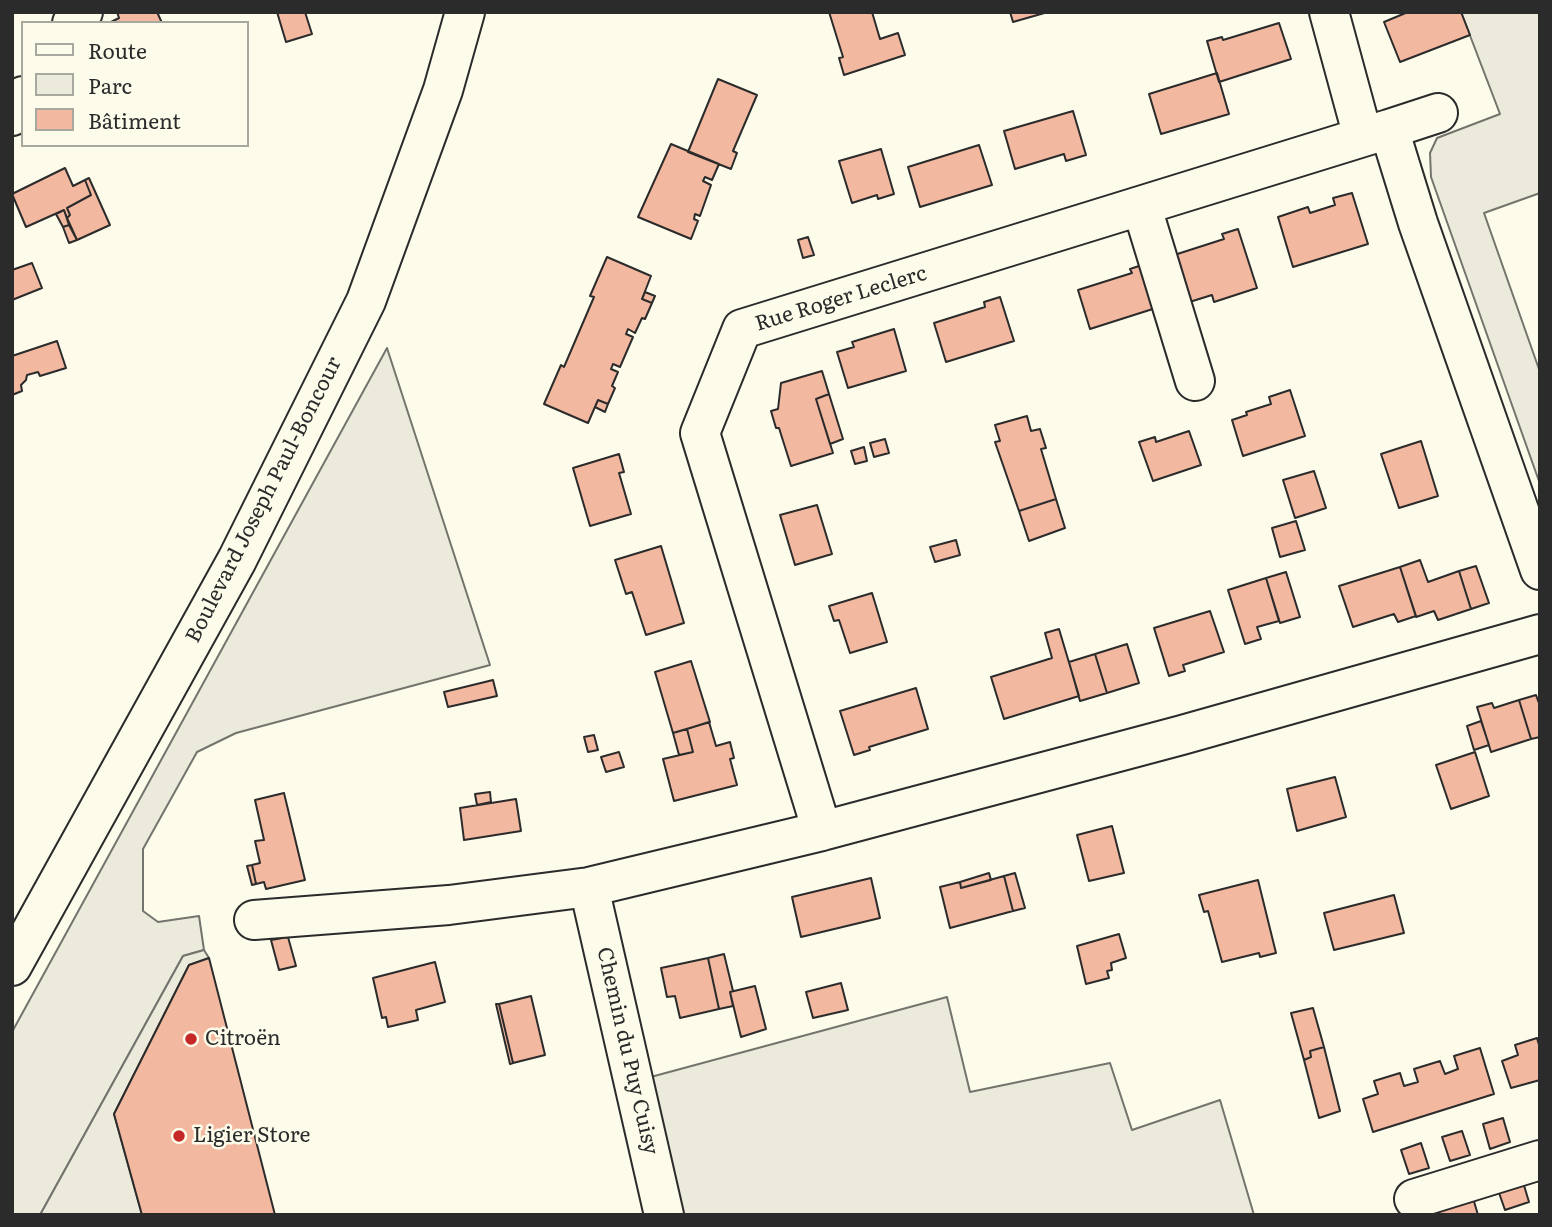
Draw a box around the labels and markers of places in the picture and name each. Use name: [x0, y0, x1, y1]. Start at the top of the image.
place label: Citroën: [205, 1026, 281, 1052]
marker: Citroën: [183, 1031, 199, 1047]
place label: Ligier Store: [193, 1123, 310, 1149]
marker: Ligier Store: [171, 1128, 187, 1144]

